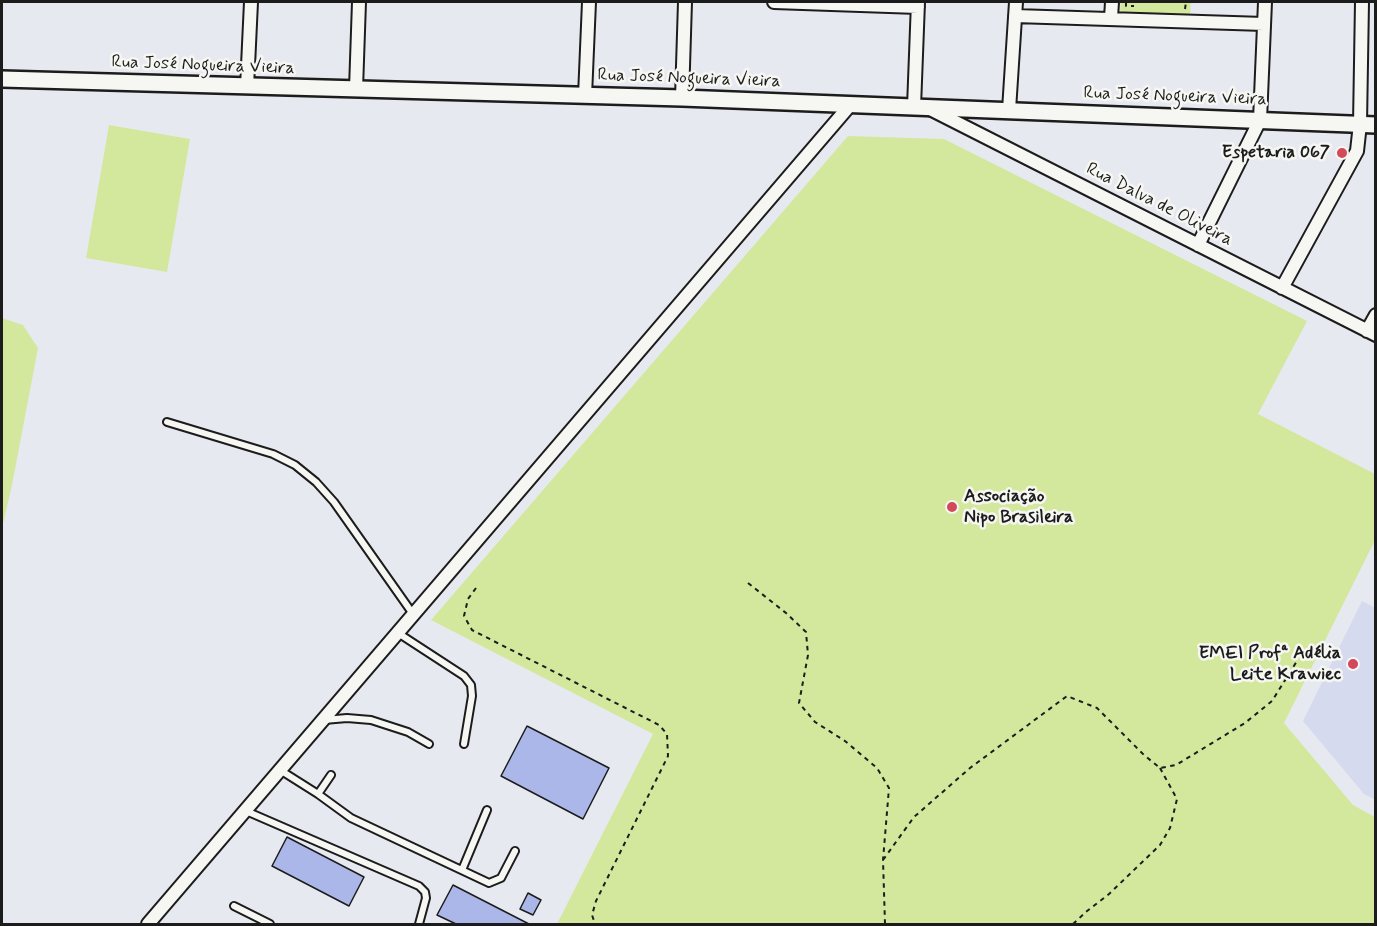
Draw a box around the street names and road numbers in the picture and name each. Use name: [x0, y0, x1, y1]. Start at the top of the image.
street label: Rua José Nogueira Vieira: [111, 52, 295, 80]
street label: Rua José Nogueira Vieira: [597, 65, 781, 93]
street label: Rua José Nogueira Vieira: [1083, 83, 1267, 111]
street label: Rua Dalva de Oliveira: [1082, 159, 1236, 251]

